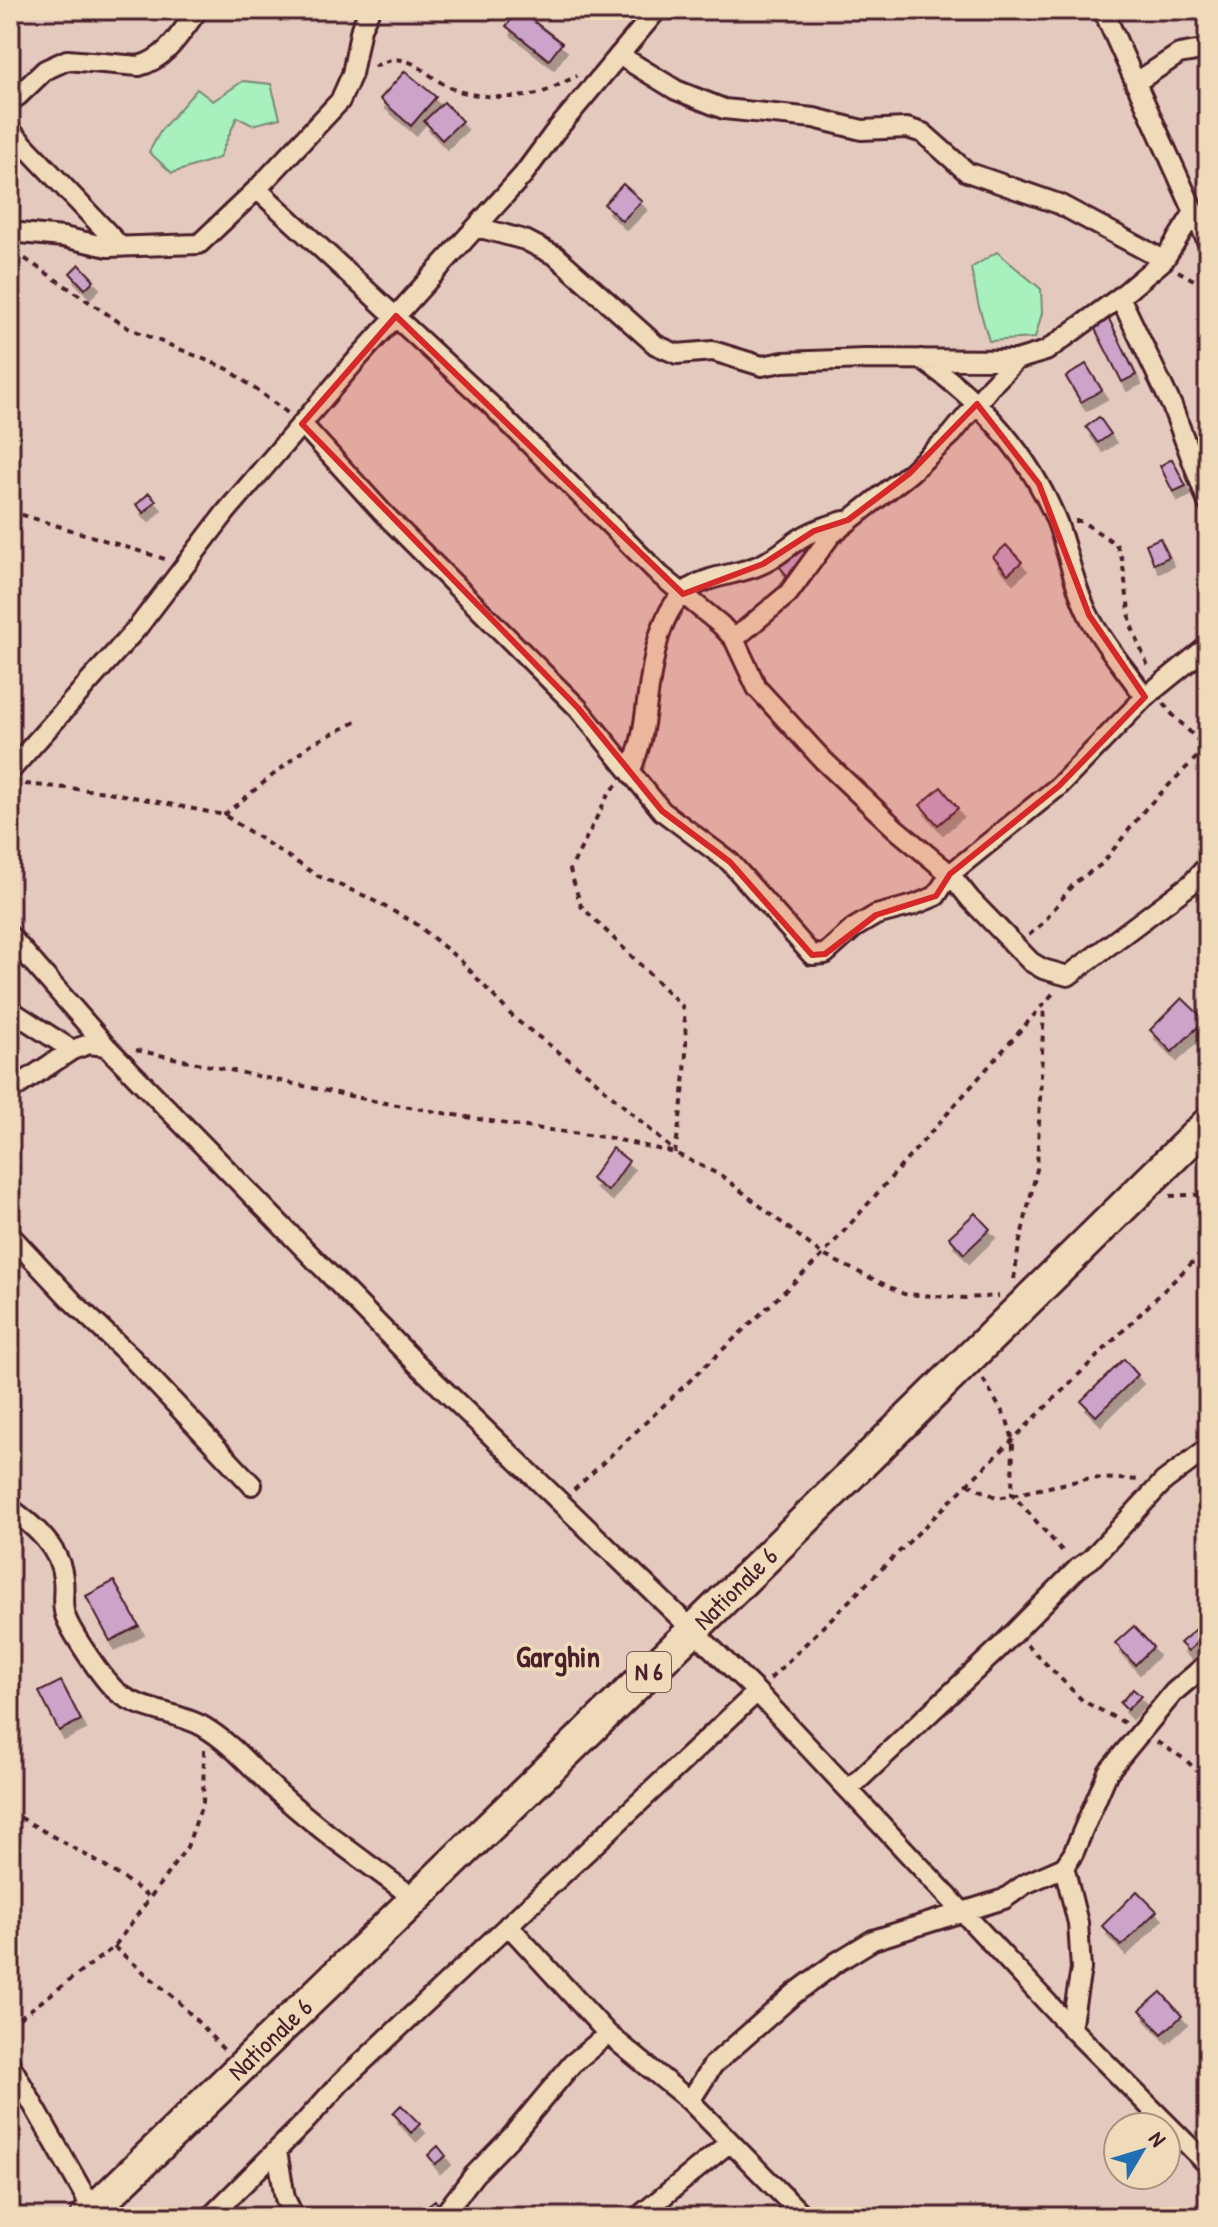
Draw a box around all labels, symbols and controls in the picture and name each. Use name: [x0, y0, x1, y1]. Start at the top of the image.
street label: Nationale 6: [685, 1539, 785, 1637]
district label: Garghin: [516, 1636, 600, 1677]
road number: N 6: [627, 1652, 671, 1692]
street label: Nationale 6: [220, 1990, 320, 2088]
north arrow: [1102, 2111, 1182, 2191]
text: N: [1142, 2125, 1173, 2153]

